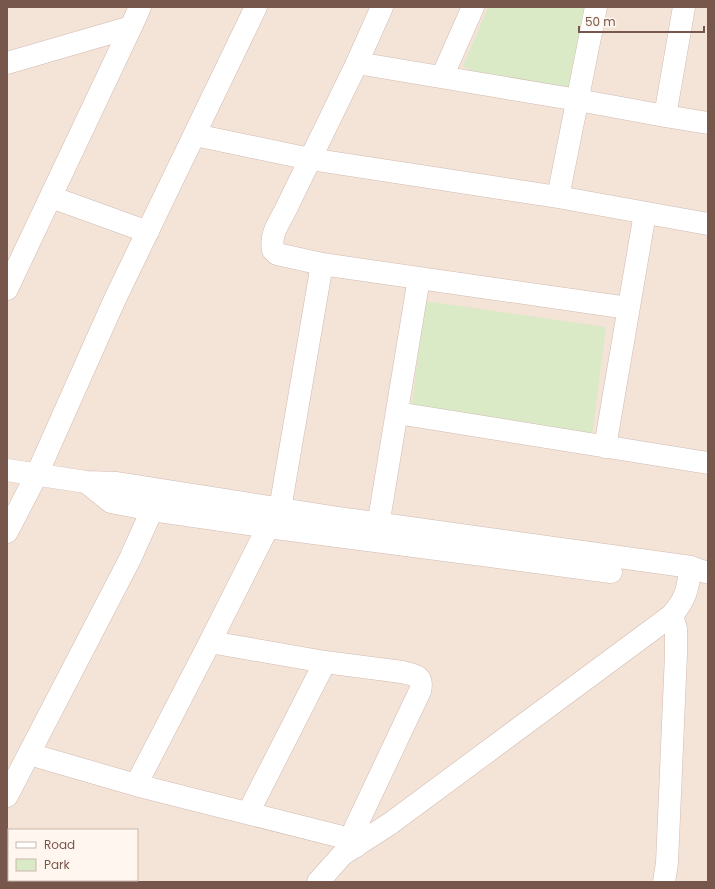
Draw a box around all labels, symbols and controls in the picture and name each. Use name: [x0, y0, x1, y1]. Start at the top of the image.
scale bar: [579, 8, 704, 34]
text: 50 m: [585, 13, 616, 30]
legend: [8, 829, 138, 881]
text: Road: [44, 836, 75, 853]
text: Park: [44, 856, 71, 873]

